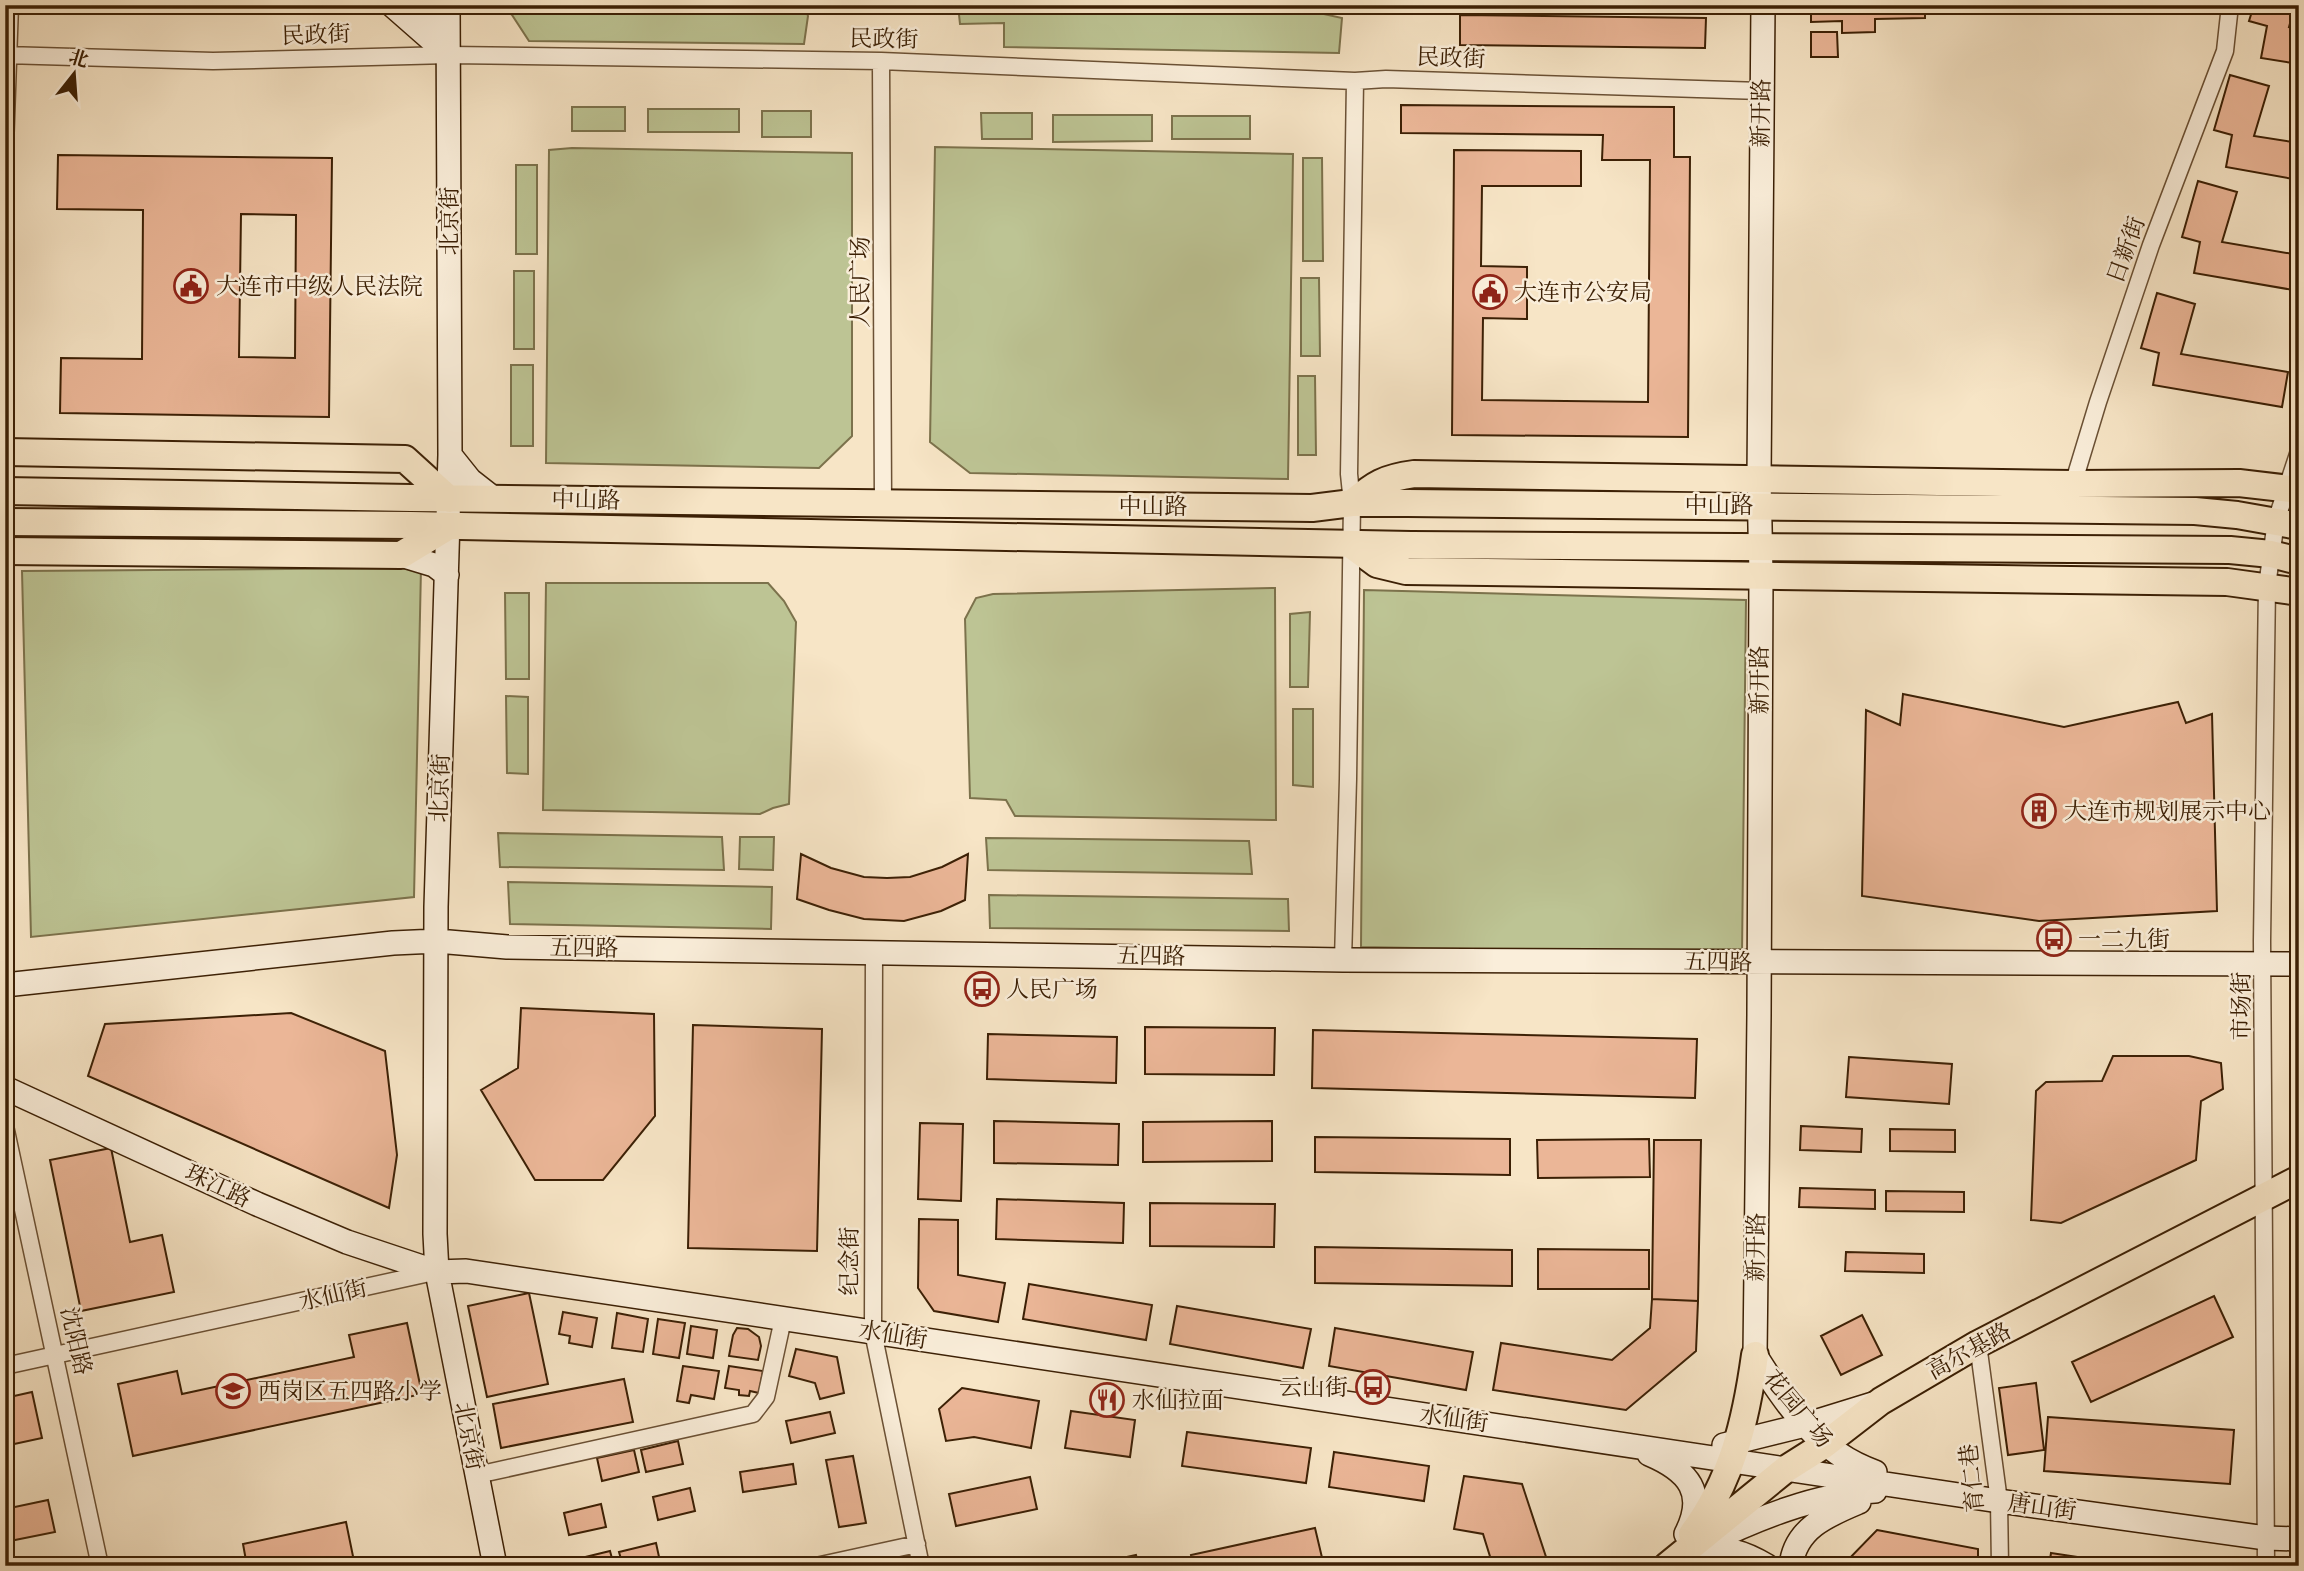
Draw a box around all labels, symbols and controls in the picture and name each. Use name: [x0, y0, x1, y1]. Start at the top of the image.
street label: 民政街: [281, 18, 351, 52]
street label: 民政街: [849, 23, 919, 55]
north arrow: [38, 38, 108, 108]
street label: 民政街: [1416, 41, 1486, 75]
text: 北: [66, 43, 92, 74]
street label: 新开路: [1745, 78, 1777, 148]
street label: 北京街: [434, 187, 465, 256]
street label: 日新街: [2100, 212, 2152, 288]
street label: 人民广场: [845, 236, 876, 328]
public building icon: 大连市中级人民法院: [172, 267, 210, 305]
place label: 大连市中级人民法院: [216, 271, 423, 302]
public building icon: 大连市公安局: [1471, 273, 1509, 311]
place label: 大连市公安局: [1514, 277, 1652, 308]
street label: 中山路: [551, 484, 621, 516]
street label: 中山路: [1685, 490, 1754, 521]
street label: 中山路: [1119, 491, 1188, 522]
street label: 新开路: [1744, 646, 1775, 715]
street label: 北京街: [423, 753, 457, 823]
building icon: 大连市规划展示中心: [2020, 792, 2058, 830]
place label: 大连市规划展示中心: [2064, 796, 2271, 827]
bus stop icon: 一二九街: [2035, 920, 2073, 958]
place label: 一二九街: [2078, 924, 2170, 955]
street label: 五四路: [549, 932, 619, 964]
street label: 五四路: [1116, 940, 1186, 972]
street label: 五四路: [1683, 946, 1753, 978]
bus stop icon: 人民广场: [963, 970, 1001, 1008]
street label: 市场街: [2226, 972, 2257, 1041]
place label: 人民广场: [1006, 974, 1098, 1005]
street label: 珠江路: [180, 1157, 256, 1215]
street label: 新开路: [1740, 1212, 1772, 1282]
street label: 纪念街: [834, 1227, 865, 1296]
street label: 水仙街: [296, 1272, 370, 1318]
street label: 沈阳路: [53, 1304, 99, 1378]
street label: 水仙街: [857, 1314, 929, 1356]
street label: 高尔基路: [1921, 1315, 2017, 1387]
street label: 花园广场: [1757, 1364, 1839, 1454]
bus stop icon: 云山街: [1354, 1368, 1392, 1406]
school or university icon: 西岗区五四路小学: [214, 1372, 252, 1410]
place label: 云山街: [1279, 1372, 1348, 1403]
place label: 西岗区五四路小学: [258, 1376, 442, 1407]
restaurant icon: 水仙拉面: [1088, 1381, 1126, 1419]
place label: 水仙拉面: [1132, 1385, 1224, 1416]
street label: 北京街: [447, 1399, 491, 1473]
street label: 水仙街: [1418, 1399, 1490, 1439]
street label: 育仁巷: [1953, 1442, 1991, 1514]
street label: 唐山街: [2006, 1487, 2078, 1527]

